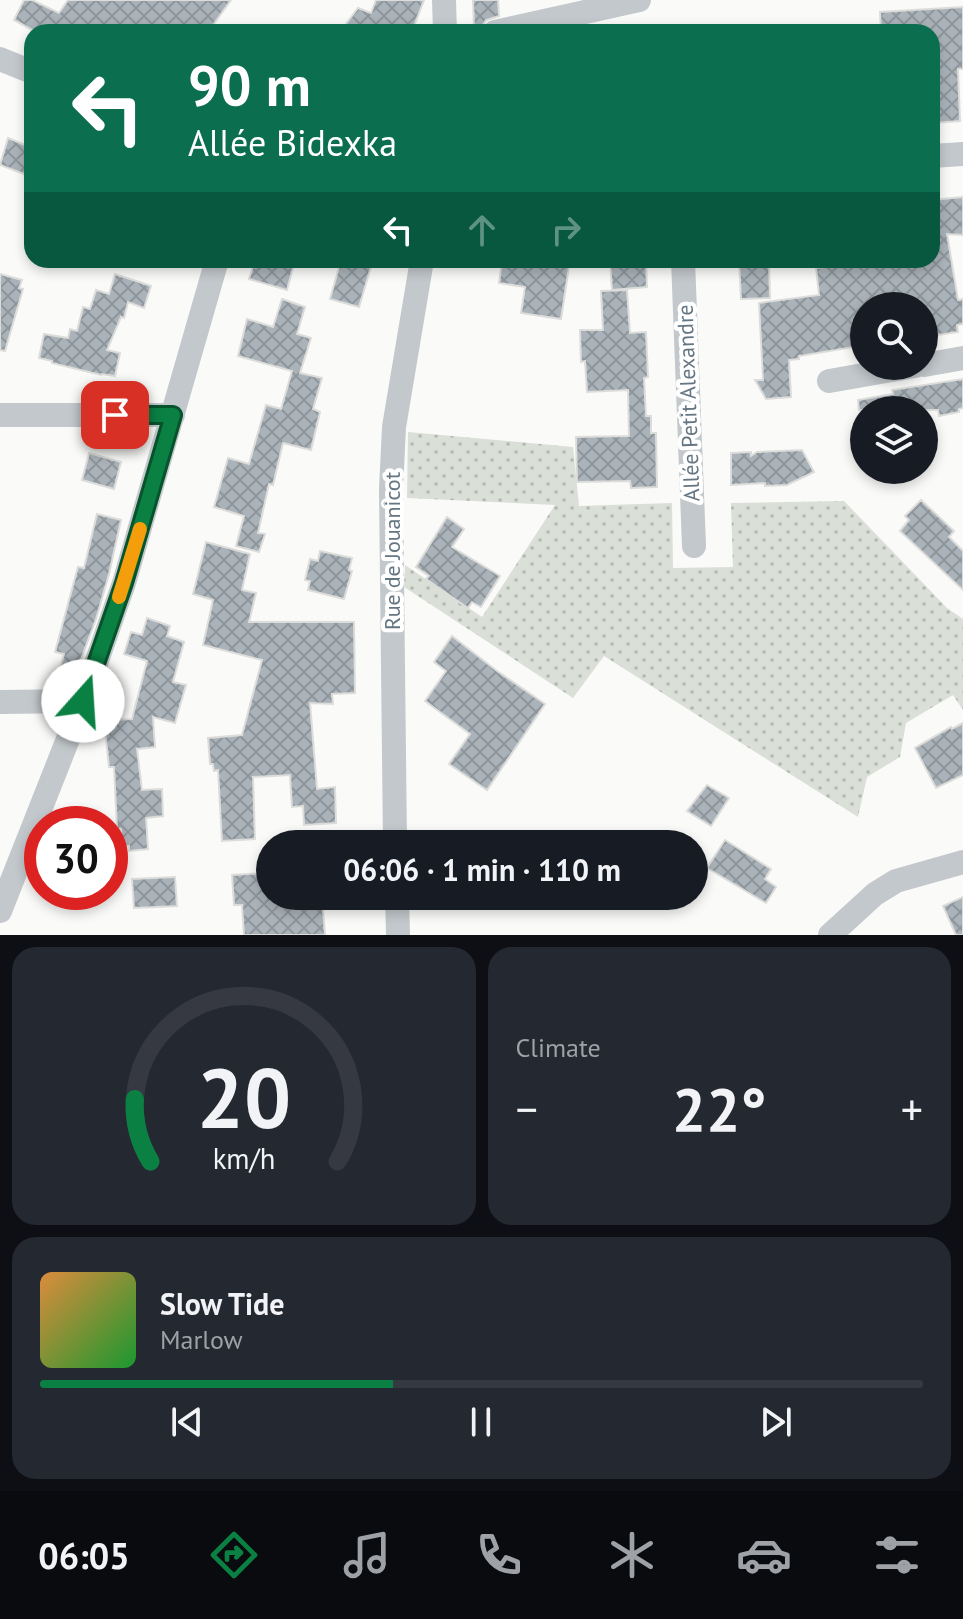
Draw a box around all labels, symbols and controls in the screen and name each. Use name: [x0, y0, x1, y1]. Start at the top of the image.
text: 90 m: [188, 49, 311, 121]
icon: left: [56, 56, 160, 160]
text: Allée Bidexka: [188, 119, 397, 166]
icon: left: [376, 208, 420, 252]
icon: ahead: [460, 208, 504, 252]
icon: right: [544, 208, 588, 252]
map controls: [850, 292, 938, 484]
button: search: [850, 292, 938, 380]
street label: Allée Petit Alexandre: [671, 304, 705, 502]
pin: [81, 381, 149, 449]
icon: arrive: [93, 393, 137, 437]
button: layers: [850, 396, 938, 484]
street label: Rue de Jouanicot: [378, 471, 406, 630]
position arrow: [41, 659, 125, 743]
speed limit sign: 30: [24, 806, 128, 910]
text: 06:06 · 1 min · 110 m: [343, 850, 621, 889]
text: Climate: [516, 1031, 601, 1064]
text: 20: [197, 1043, 291, 1151]
text: 22°: [672, 1070, 766, 1148]
text: −: [516, 1080, 538, 1137]
text: +: [901, 1080, 923, 1137]
text: km/h: [212, 1140, 275, 1177]
text: Slow Tide: [160, 1284, 285, 1323]
text: Marlow: [160, 1323, 243, 1356]
icon: previous: [165, 1400, 209, 1444]
icon: pause: [459, 1400, 503, 1444]
icon: next: [754, 1400, 798, 1444]
icon: directions: [206, 1527, 262, 1583]
icon: music: [339, 1527, 395, 1583]
icon: phone: [471, 1527, 527, 1583]
icon: climate: [604, 1527, 660, 1583]
icon: car: [736, 1527, 792, 1583]
icon: filters: [869, 1527, 925, 1583]
text: 06:05: [38, 1532, 130, 1579]

